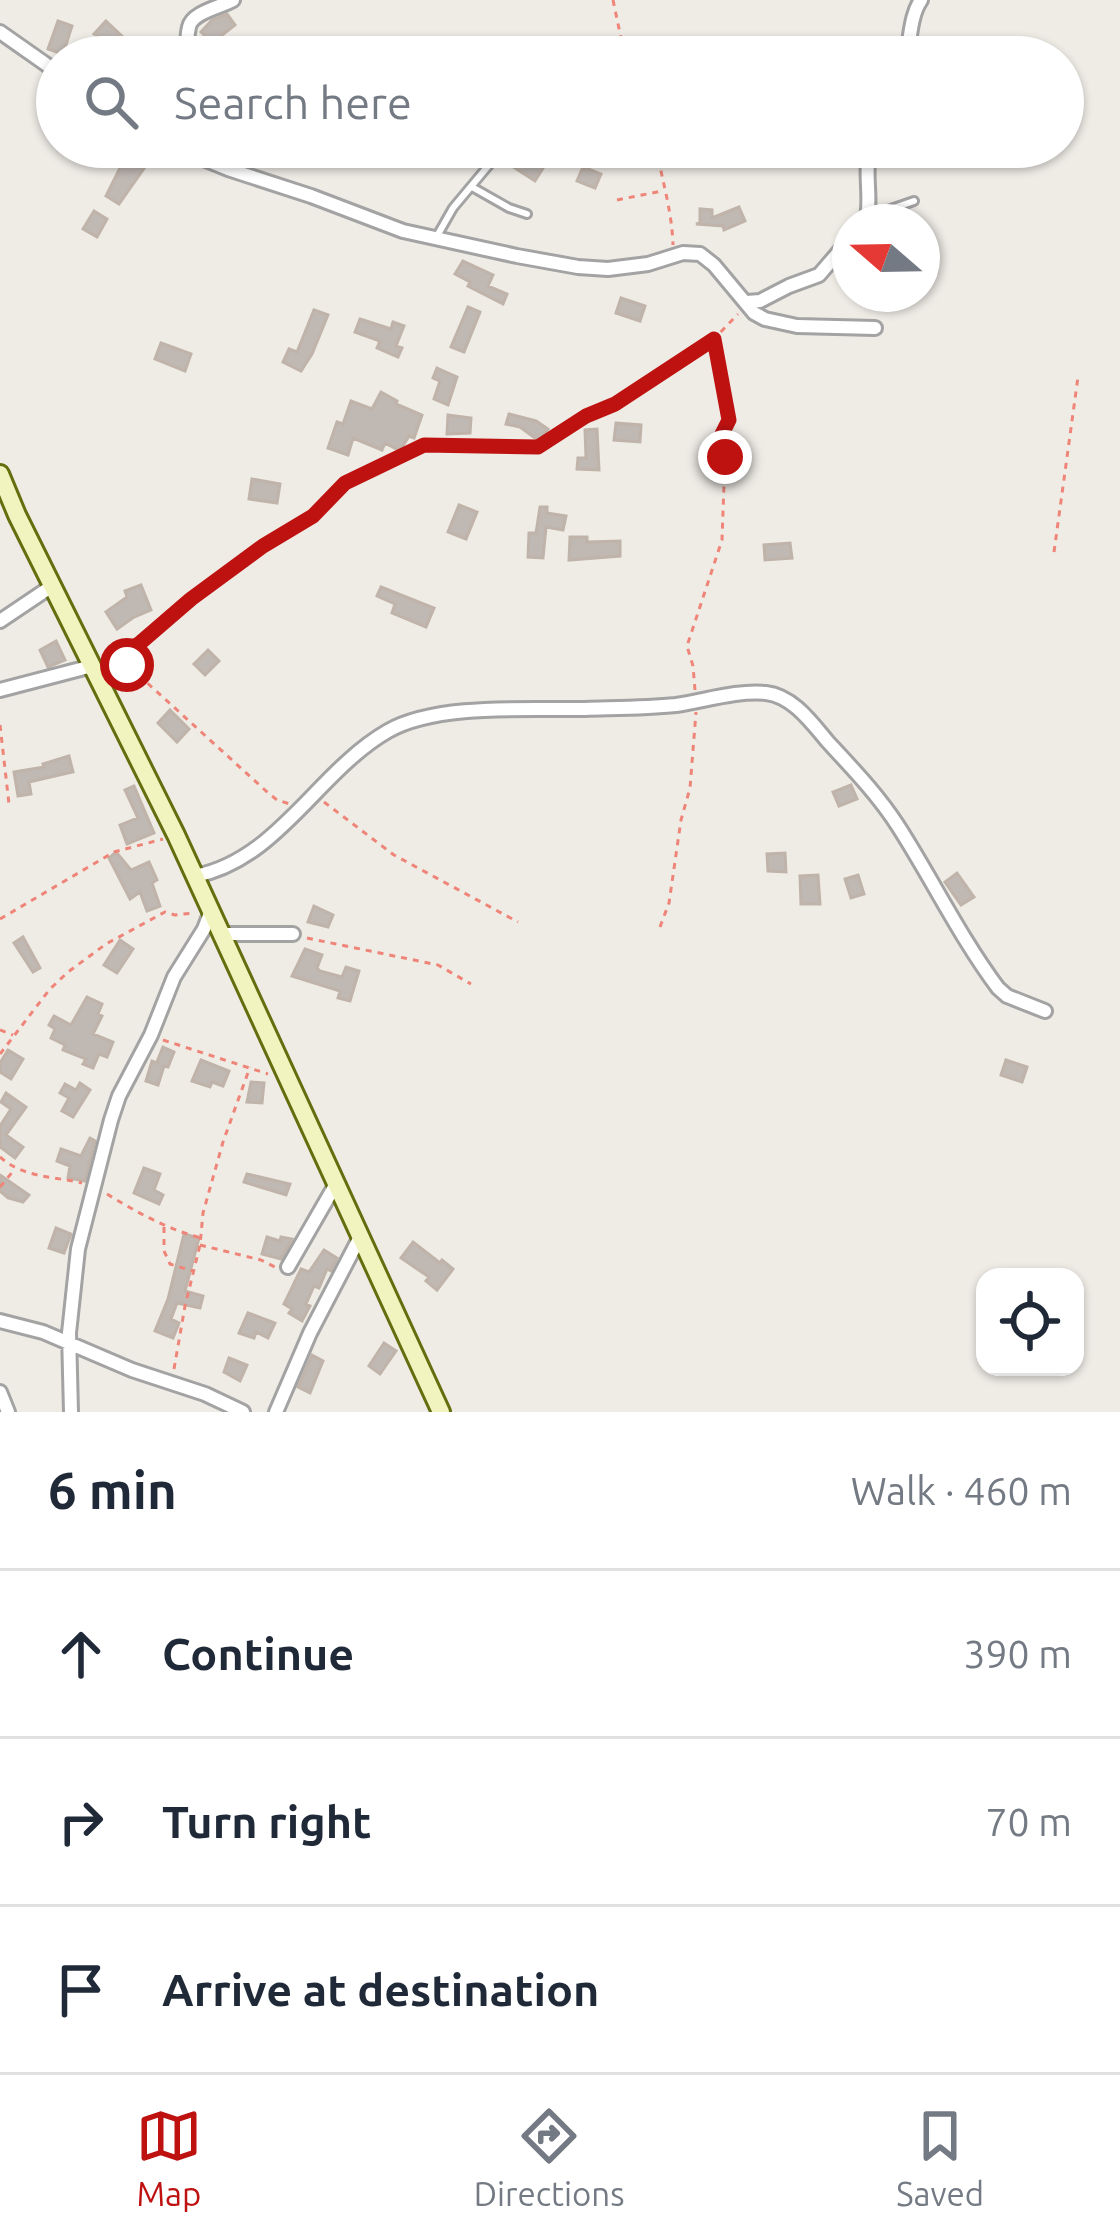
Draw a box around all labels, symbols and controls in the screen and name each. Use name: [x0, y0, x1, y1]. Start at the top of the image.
search box: [36, 36, 1084, 168]
icon: search: [78, 69, 144, 135]
text: Search here: [174, 77, 412, 128]
north arrow: [832, 204, 940, 312]
route end: [698, 430, 752, 484]
route start: [100, 638, 154, 692]
map controls: [976, 1268, 1084, 1376]
button: locate: [976, 1268, 1084, 1376]
text: 6 min: [48, 1461, 177, 1519]
text: Walk · 460 m: [851, 1469, 1072, 1512]
icon: ahead: [48, 1621, 114, 1687]
text: Continue: [162, 1628, 354, 1679]
text: 390 m: [963, 1632, 1072, 1675]
icon: right: [48, 1789, 114, 1855]
text: Turn right: [162, 1796, 371, 1847]
text: 70 m: [985, 1800, 1072, 1843]
icon: arrive: [48, 1957, 114, 2023]
text: Arrive at destination: [162, 1964, 599, 2015]
tab: Map: [136, 2103, 202, 2212]
tab: Directions: [474, 2103, 624, 2212]
tab: Saved: [896, 2103, 984, 2212]

